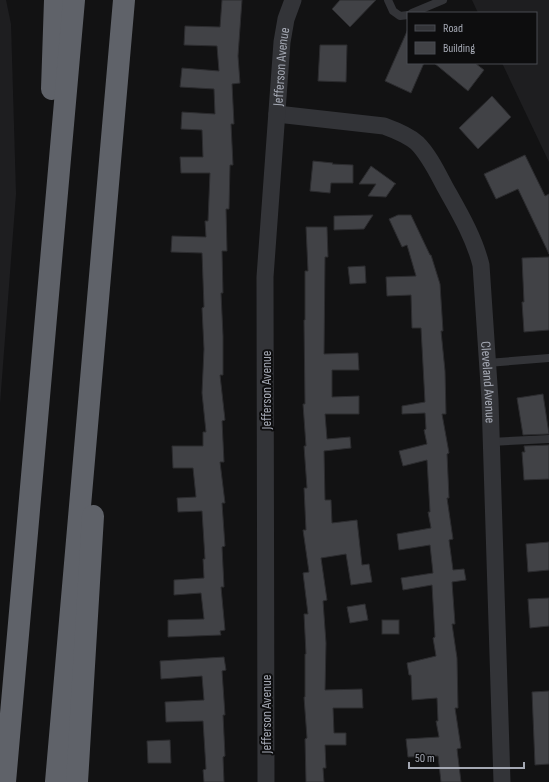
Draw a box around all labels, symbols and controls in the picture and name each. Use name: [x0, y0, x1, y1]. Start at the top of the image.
legend: [407, 12, 537, 64]
text: Road: [443, 21, 463, 36]
street label: Jefferson Avenue: [269, 26, 293, 108]
text: Building: [443, 41, 475, 56]
street label: Cleveland Avenue: [477, 341, 499, 424]
street label: Jefferson Avenue: [258, 351, 275, 430]
street label: Jefferson Avenue: [258, 675, 275, 754]
scale bar: [409, 744, 524, 770]
text: 50 m: [415, 751, 435, 766]

